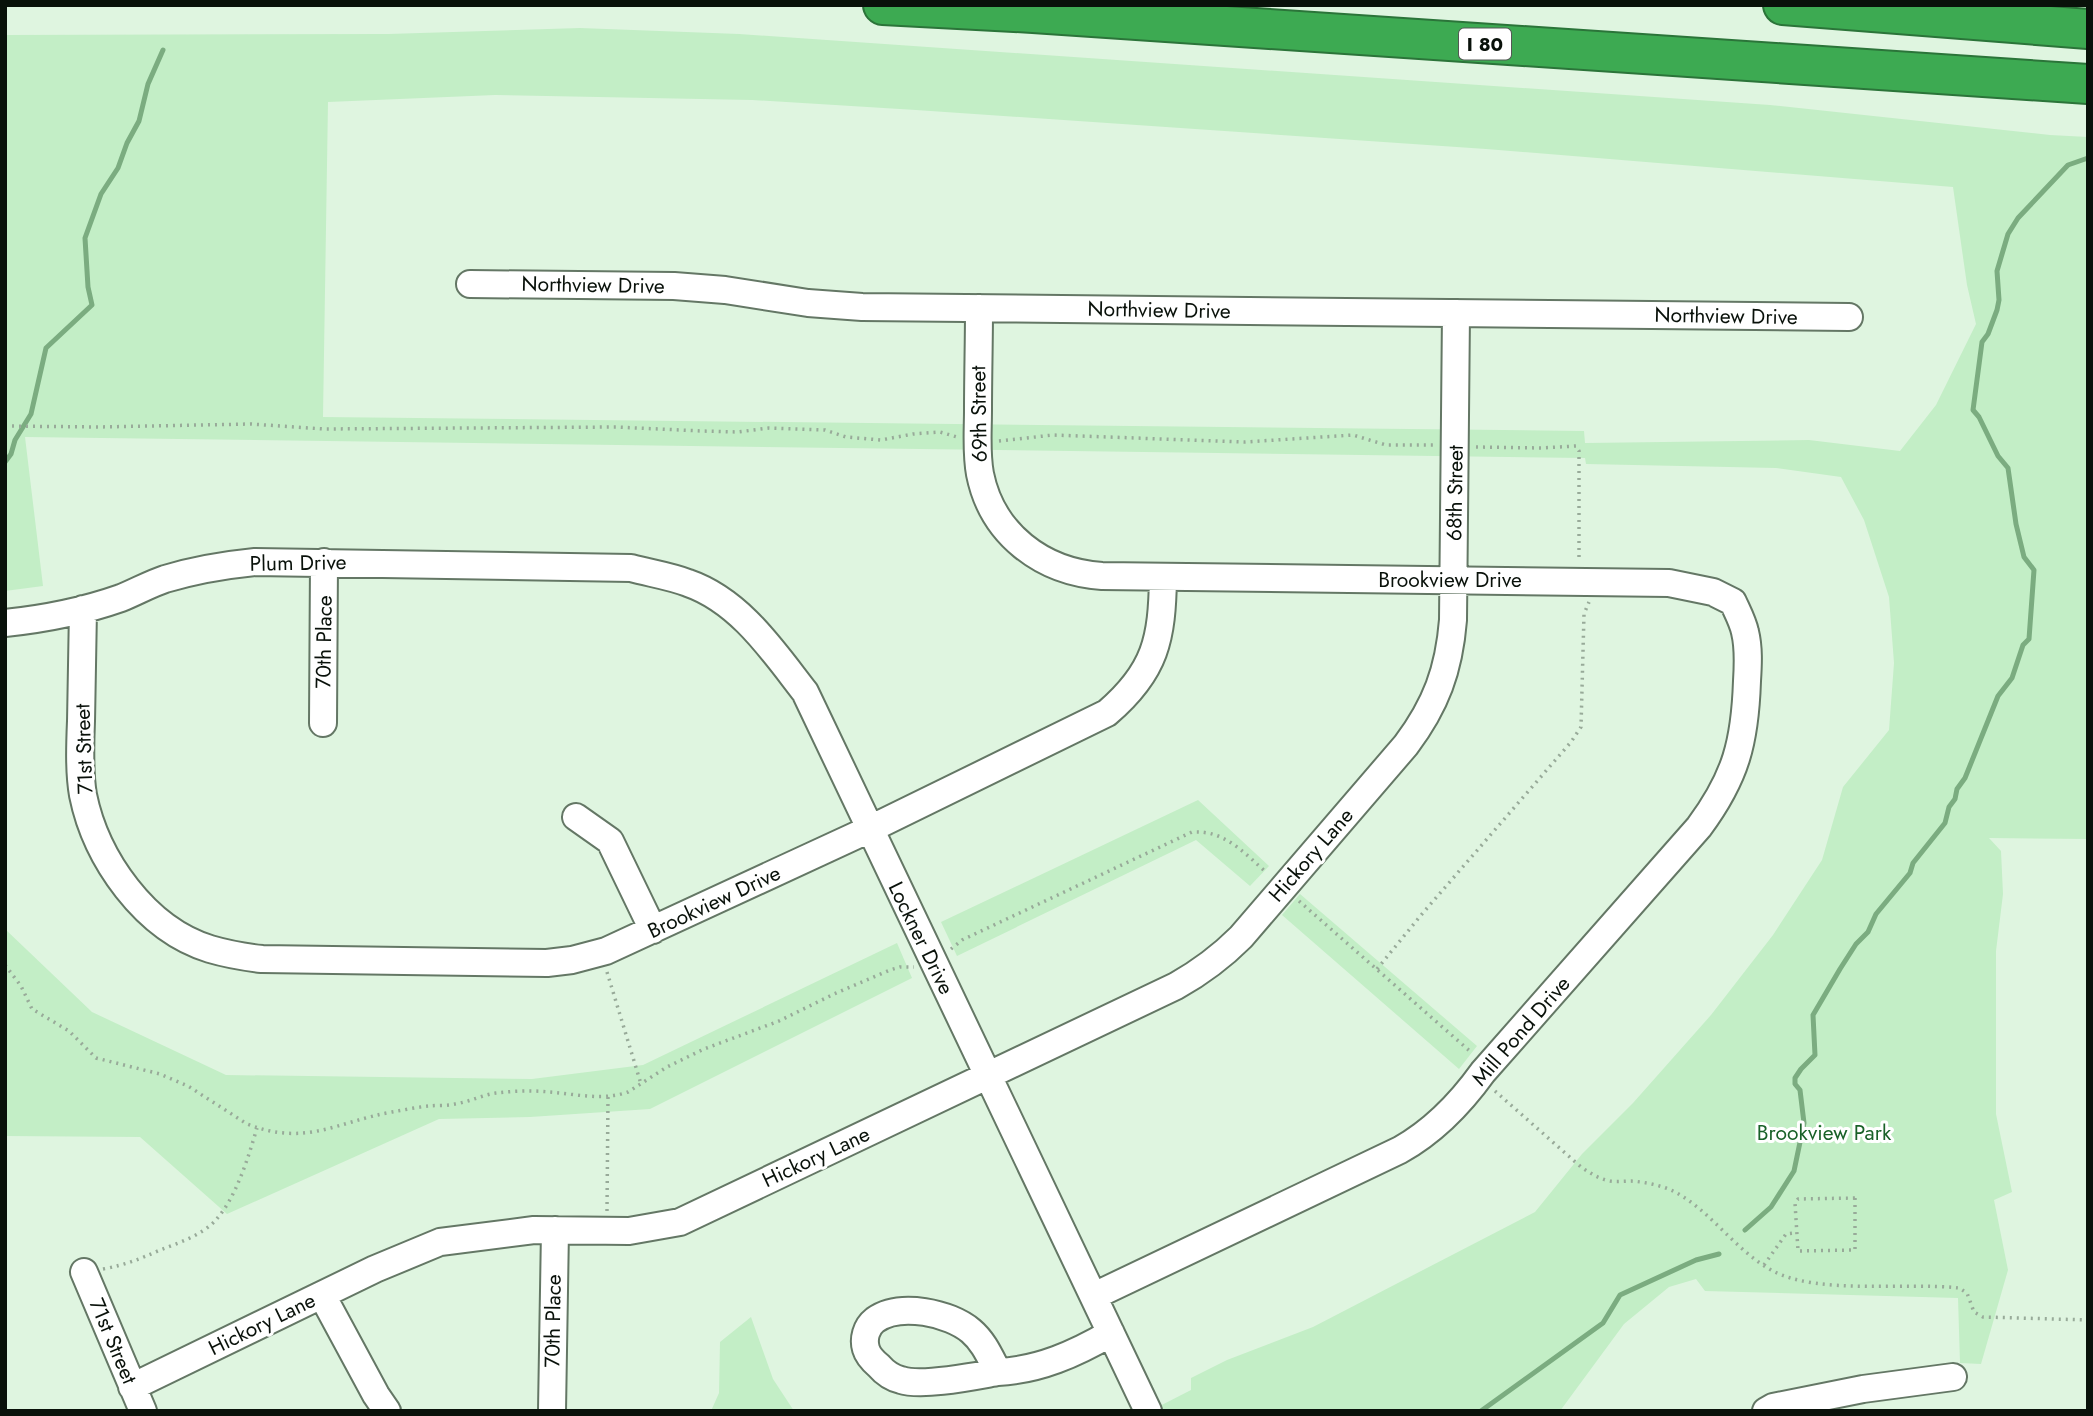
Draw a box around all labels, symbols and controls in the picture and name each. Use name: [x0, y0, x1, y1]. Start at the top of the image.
road number: I 80: [1459, 28, 1511, 60]
street label: Northview Drive: [521, 269, 665, 301]
street label: Northview Drive: [1087, 294, 1231, 326]
street label: Northview Drive: [1654, 300, 1798, 332]
street label: 69th Street: [963, 365, 995, 463]
street label: 68th Street: [1439, 445, 1471, 541]
street label: Plum Drive: [249, 547, 347, 579]
street label: Brookview Drive: [1378, 565, 1522, 595]
street label: 70th Place: [308, 595, 340, 689]
street label: 71st Street: [67, 703, 101, 795]
street label: Hickory Lane: [1262, 801, 1360, 908]
street label: Brookview Drive: [643, 858, 786, 946]
street label: Lockner Drive: [881, 876, 961, 1000]
street label: Mill Pond Drive: [1465, 969, 1577, 1092]
park label: Brookview Park: [1757, 1118, 1892, 1148]
street label: Hickory Lane: [757, 1119, 875, 1195]
street label: 70th Place: [537, 1274, 569, 1368]
street label: Hickory Lane: [203, 1285, 321, 1363]
street label: 71st Street: [82, 1294, 144, 1388]

